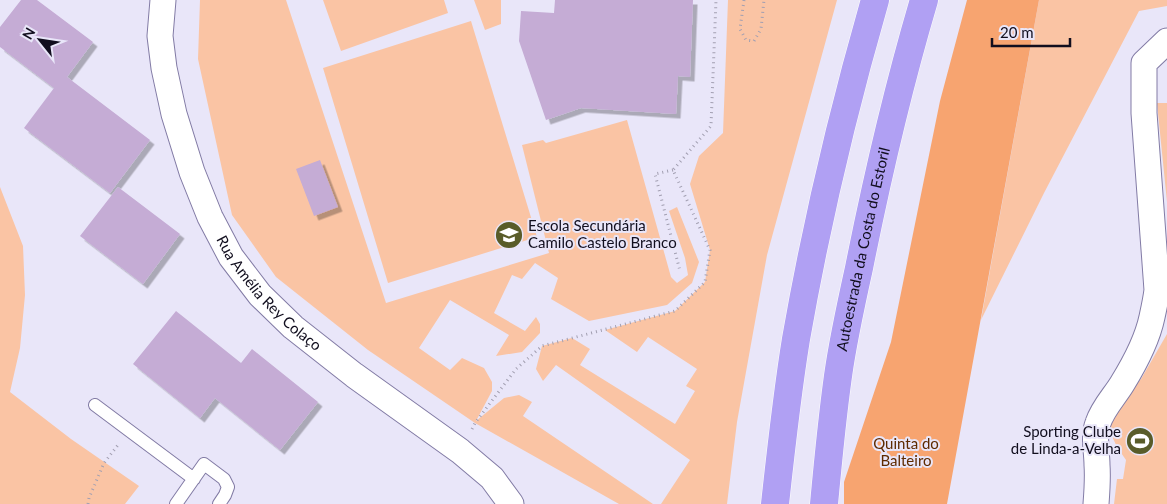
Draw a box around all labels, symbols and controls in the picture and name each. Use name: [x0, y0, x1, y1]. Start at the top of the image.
north arrow: [15, 15, 65, 65]
scale bar: [992, 15, 1070, 47]
text: 20 m: [1000, 23, 1034, 41]
text: N: [18, 24, 38, 42]
street label: Autoestrada da Costa do Estoril: [832, 145, 893, 353]
place label: Escola Secundária Camilo Castelo Branco: [528, 216, 677, 251]
school or university icon: Escola Secundária Camilo Castelo Branco: [494, 220, 524, 250]
street label: Rua Amélia Rey Colaço: [213, 232, 325, 354]
place label: Sporting Clube de Linda-a-Velha: [1011, 422, 1121, 457]
sports icon: Sporting Clube de Linda-a-Velha: [1125, 426, 1155, 456]
park label: Quinta do Balteiro: [873, 434, 939, 469]

